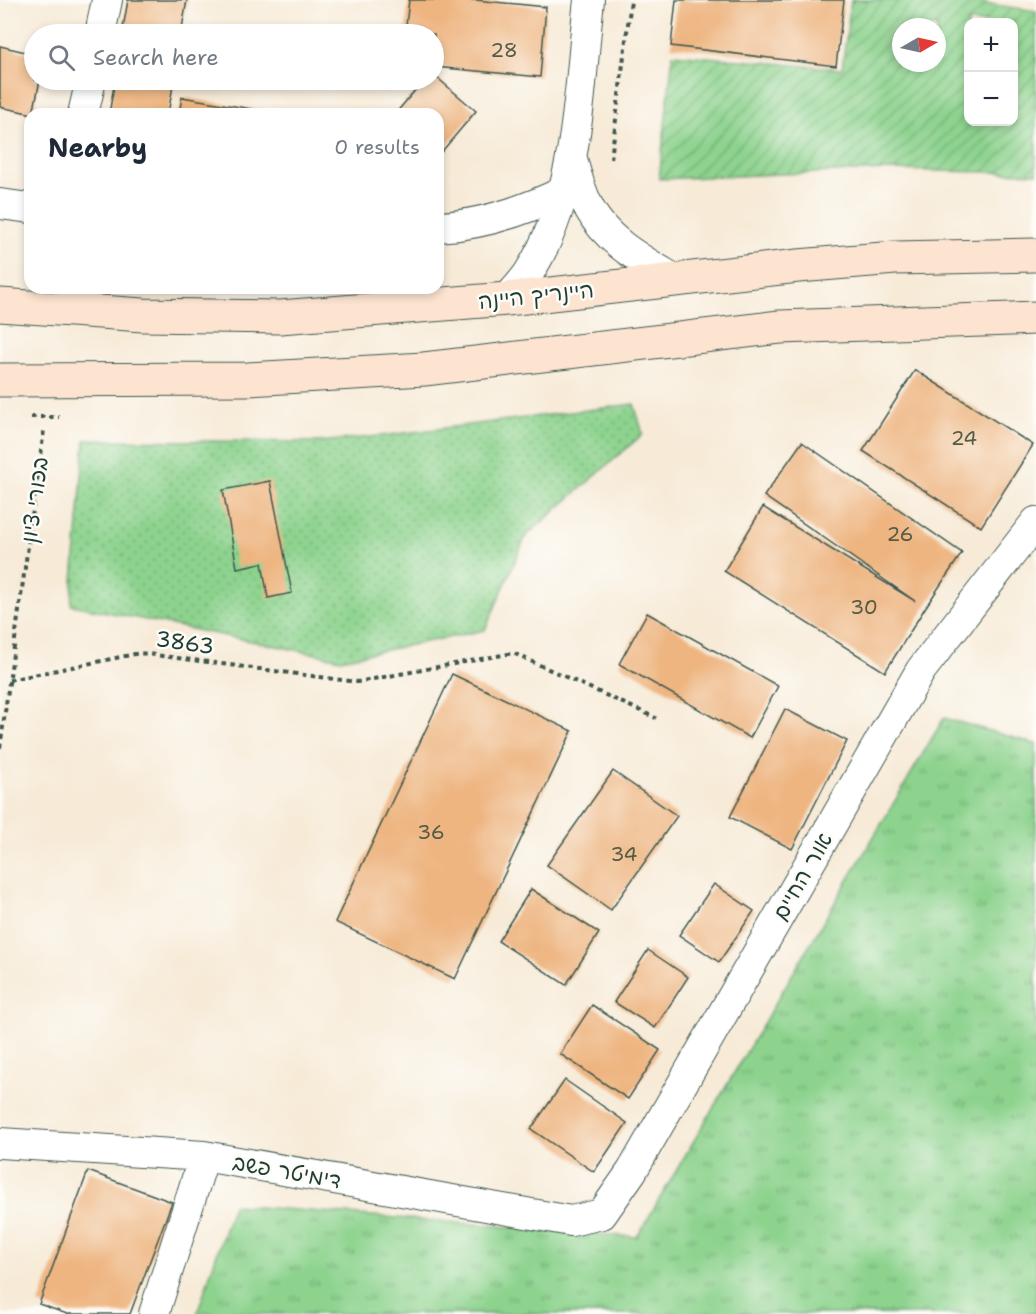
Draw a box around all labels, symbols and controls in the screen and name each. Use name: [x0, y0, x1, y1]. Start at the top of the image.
north arrow: [892, 18, 946, 72]
map controls: [964, 18, 1018, 126]
button: +: [964, 18, 1018, 72]
search box: [24, 24, 444, 90]
house number: 28: [490, 37, 518, 63]
icon: search: [45, 41, 78, 74]
text: Search here: [93, 43, 219, 72]
button: −: [964, 72, 1018, 126]
text: Nearby: [48, 130, 147, 165]
text: 0 results: [334, 134, 420, 160]
street label: היינריך היינה: [477, 275, 595, 316]
house number: 24: [951, 425, 977, 451]
street label: בכורי ציון: [14, 455, 55, 545]
house number: 26: [886, 521, 914, 547]
house number: 30: [850, 594, 878, 620]
street label: 3863: [154, 624, 216, 661]
house number: 36: [417, 819, 445, 845]
street label: אור החיים: [766, 827, 839, 925]
house number: 34: [610, 841, 638, 867]
street label: דימיטר פשב: [230, 1148, 343, 1195]

